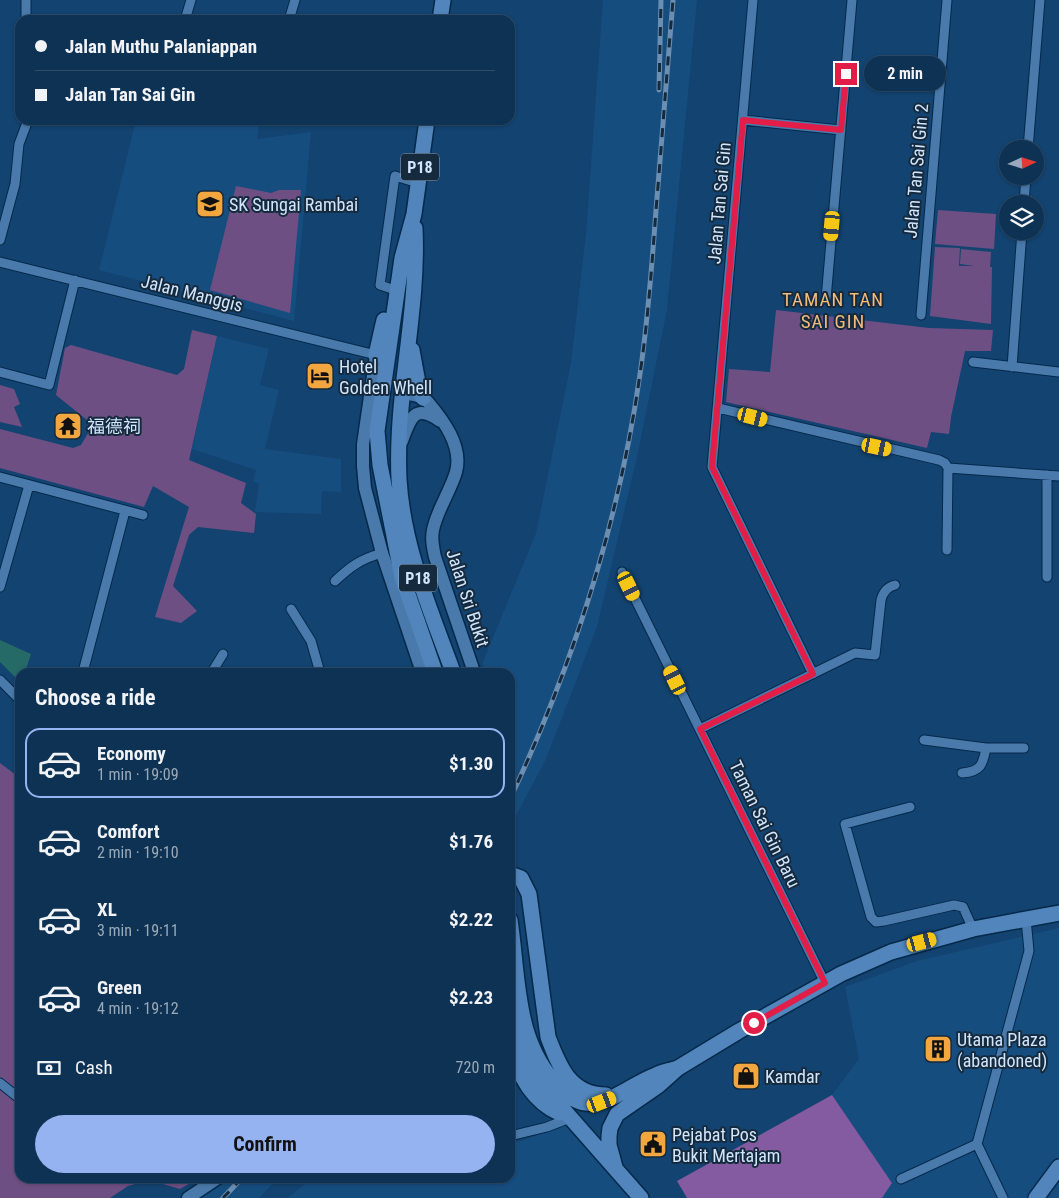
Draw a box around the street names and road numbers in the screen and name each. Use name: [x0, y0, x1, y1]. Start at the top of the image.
street label: Jalan Tan Sai Gin 2: [900, 103, 932, 239]
street label: Jalan Tan Sai Gin: [703, 141, 735, 265]
road number: P18: [401, 154, 439, 180]
street label: Jalan Manggis: [139, 270, 245, 316]
street label: Jalan Sri Bukit: [442, 546, 494, 650]
road number: P18: [399, 564, 437, 592]
street label: Taman Sai Gin Baru: [725, 757, 805, 891]

